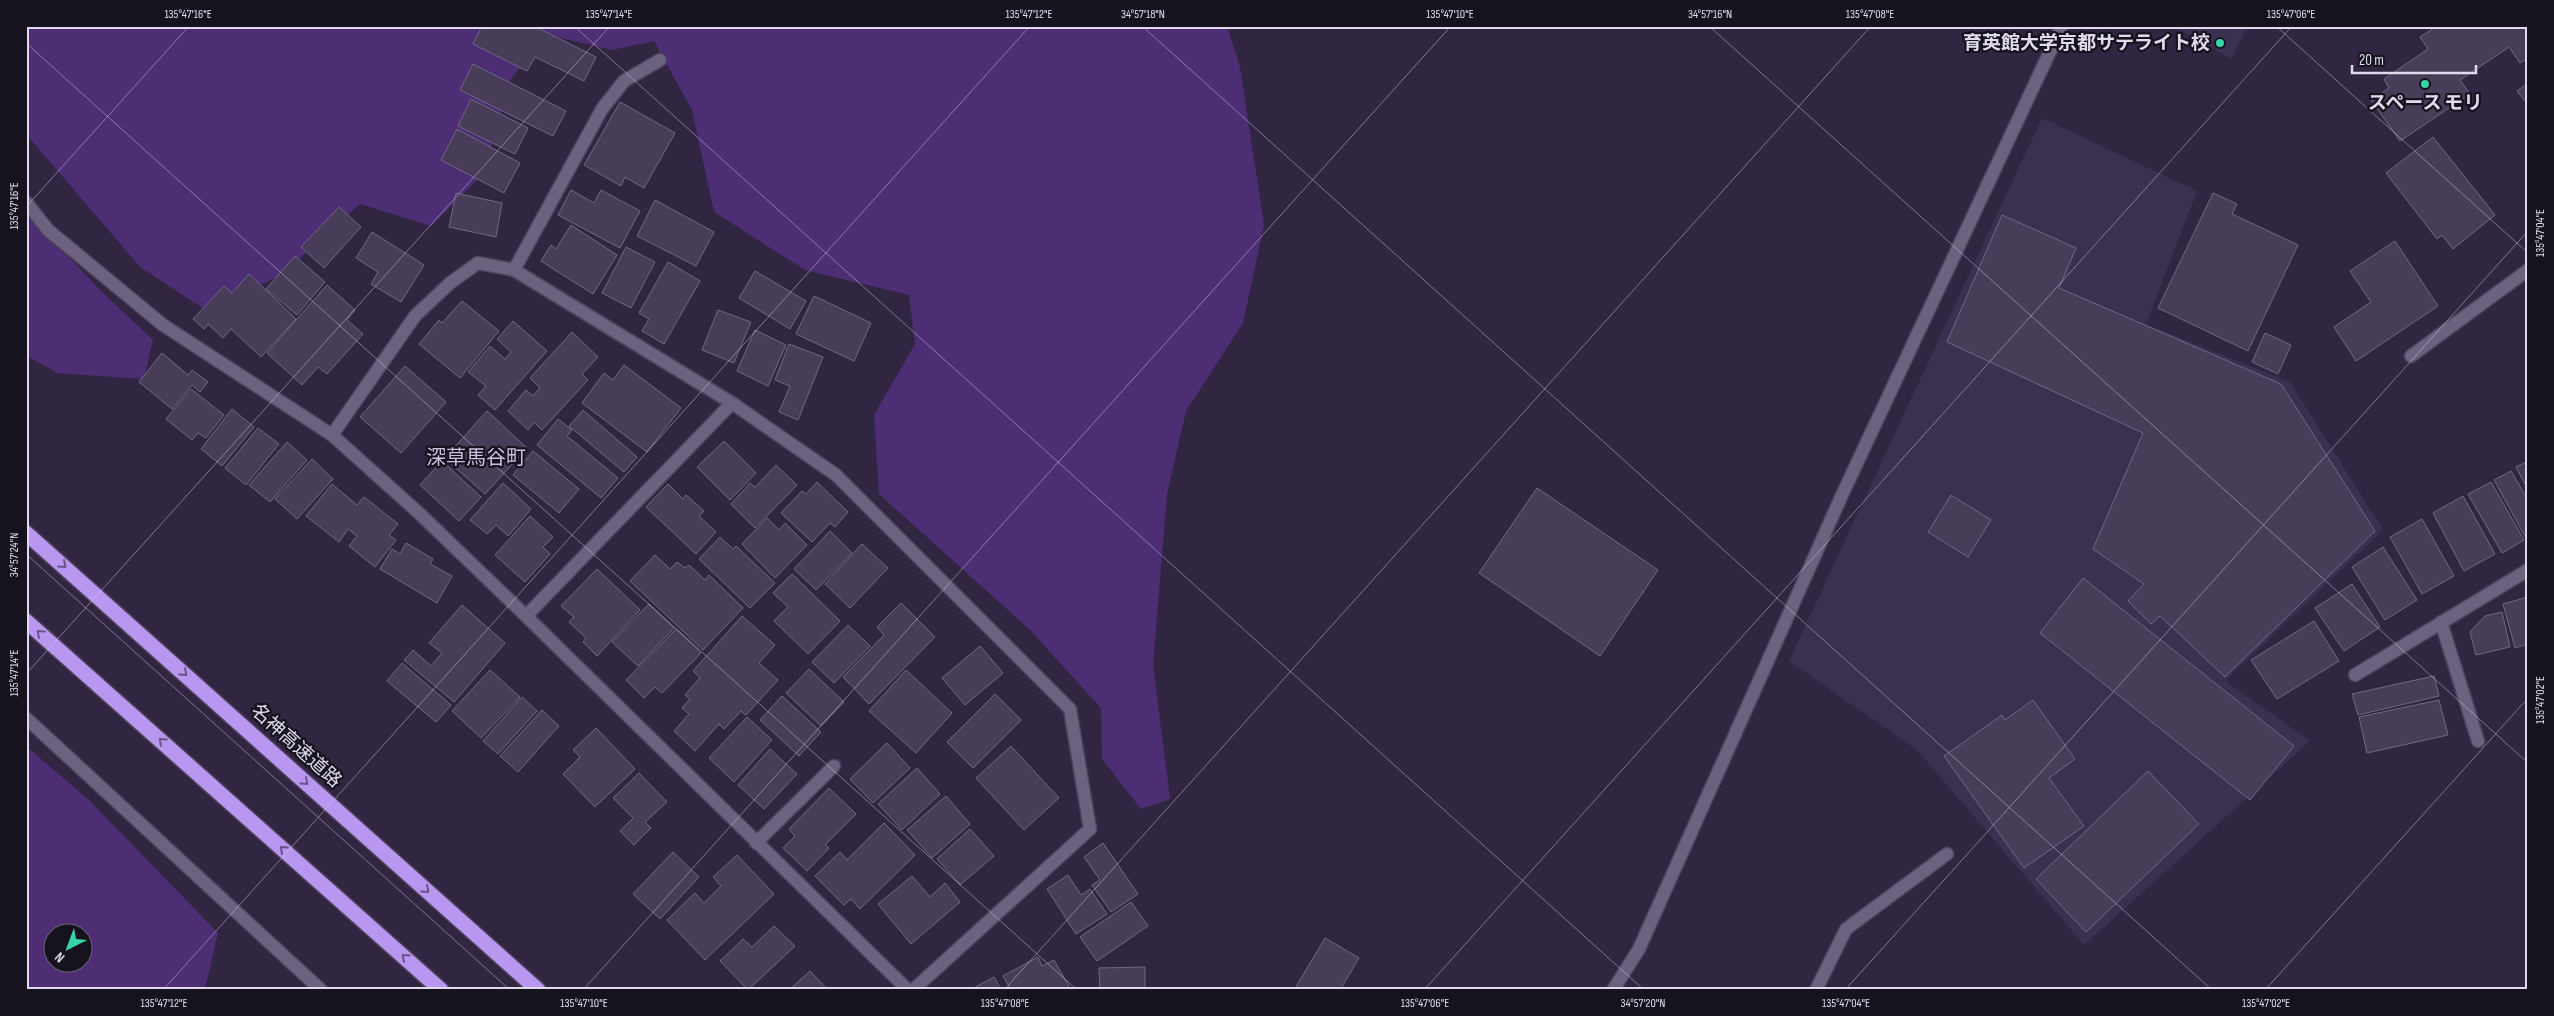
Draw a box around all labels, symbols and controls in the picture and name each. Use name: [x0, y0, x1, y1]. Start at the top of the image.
text: 135°47'16"E: [164, 7, 212, 22]
text: 135°47'14"E: [586, 7, 633, 22]
text: 135°47'12"E: [1005, 7, 1053, 22]
text: 34°57'18"N: [1121, 7, 1165, 22]
text: 135°47'10"E: [1426, 7, 1474, 22]
text: 34°57'16"N: [1688, 7, 1732, 22]
text: 135°47'08"E: [1846, 7, 1894, 22]
text: 135°47'06"E: [2267, 7, 2315, 22]
place label: 育英館大学京都サテライト校: [1963, 32, 2210, 55]
marker: 育英館大学京都サテライト校: [2214, 37, 2226, 49]
scale bar: [2352, 42, 2475, 74]
text: 20 m: [2359, 51, 2384, 70]
marker: スペース モリ: [2419, 78, 2431, 90]
place label: スペース モリ: [2368, 92, 2482, 115]
text: 135°47'16"E: [7, 182, 22, 230]
text: 135°47'04"E: [2533, 209, 2548, 257]
district label: 深草馬谷町: [426, 446, 526, 470]
text: 34°57'24"N: [7, 533, 22, 577]
one-way arrow: [57, 559, 66, 568]
one-way arrow: [37, 630, 46, 639]
text: 135°47'14"E: [7, 649, 22, 696]
one-way arrow: [178, 668, 187, 677]
text: 135°47'02"E: [2533, 676, 2548, 724]
street label: 名神高速道路: [246, 699, 346, 793]
one-way arrow: [158, 738, 167, 747]
one-way arrow: [300, 776, 309, 785]
one-way arrow: [280, 846, 289, 855]
one-way arrow: [421, 884, 430, 893]
north arrow: [42, 924, 92, 974]
text: N: [51, 948, 68, 966]
one-way arrow: [401, 954, 410, 963]
text: 135°47'12"E: [140, 996, 188, 1011]
text: 135°47'10"E: [560, 996, 608, 1011]
text: 135°47'08"E: [981, 996, 1029, 1011]
text: 135°47'06"E: [1401, 996, 1449, 1011]
text: 34°57'20"N: [1621, 996, 1665, 1011]
text: 135°47'04"E: [1822, 996, 1870, 1011]
text: 135°47'02"E: [2242, 996, 2290, 1011]

